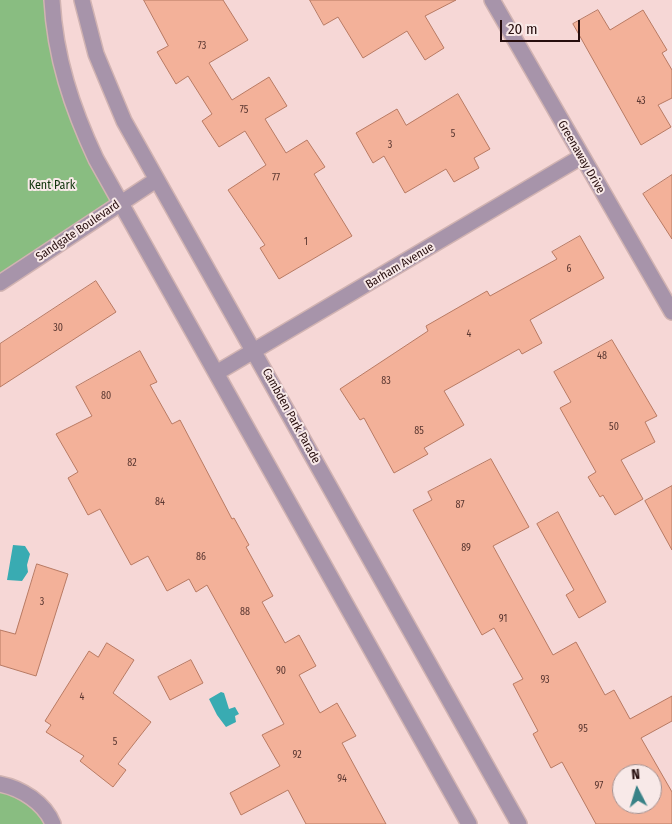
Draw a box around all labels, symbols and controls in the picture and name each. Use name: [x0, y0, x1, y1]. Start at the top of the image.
scale bar: [502, 10, 582, 42]
text: 20 m: [508, 20, 538, 38]
house number: 73: [198, 40, 206, 52]
house number: 43: [636, 95, 646, 107]
house number: 75: [240, 104, 248, 116]
street label: Greenaway Drive: [554, 118, 608, 196]
house number: 5: [451, 128, 455, 140]
house number: 3: [388, 139, 392, 151]
house number: 77: [272, 172, 280, 184]
park label: Kent Park: [29, 179, 75, 193]
street label: Sandgate Boulevard: [33, 198, 123, 264]
house number: 1: [304, 236, 308, 248]
street label: Barham Avenue: [363, 240, 437, 292]
house number: 6: [567, 263, 571, 275]
house number: 30: [53, 322, 63, 334]
house number: 4: [467, 328, 471, 340]
house number: 48: [597, 350, 607, 362]
street label: Cambden Park Parade: [259, 366, 323, 466]
house number: 83: [381, 375, 391, 387]
house number: 80: [101, 390, 111, 402]
house number: 50: [609, 421, 619, 433]
house number: 85: [414, 425, 424, 437]
house number: 82: [127, 457, 137, 469]
house number: 84: [155, 496, 165, 508]
house number: 87: [456, 499, 464, 511]
house number: 89: [461, 542, 471, 554]
house number: 86: [196, 551, 206, 563]
house number: 3: [40, 596, 44, 608]
house number: 88: [240, 606, 250, 618]
house number: 91: [499, 613, 507, 625]
house number: 90: [276, 665, 286, 677]
house number: 93: [540, 674, 550, 686]
house number: 4: [80, 691, 84, 703]
house number: 95: [578, 723, 588, 735]
house number: 5: [113, 736, 117, 748]
house number: 92: [292, 749, 302, 761]
north arrow: [612, 764, 662, 814]
text: N: [631, 766, 641, 783]
house number: 94: [337, 773, 347, 785]
house number: 97: [595, 780, 603, 792]

